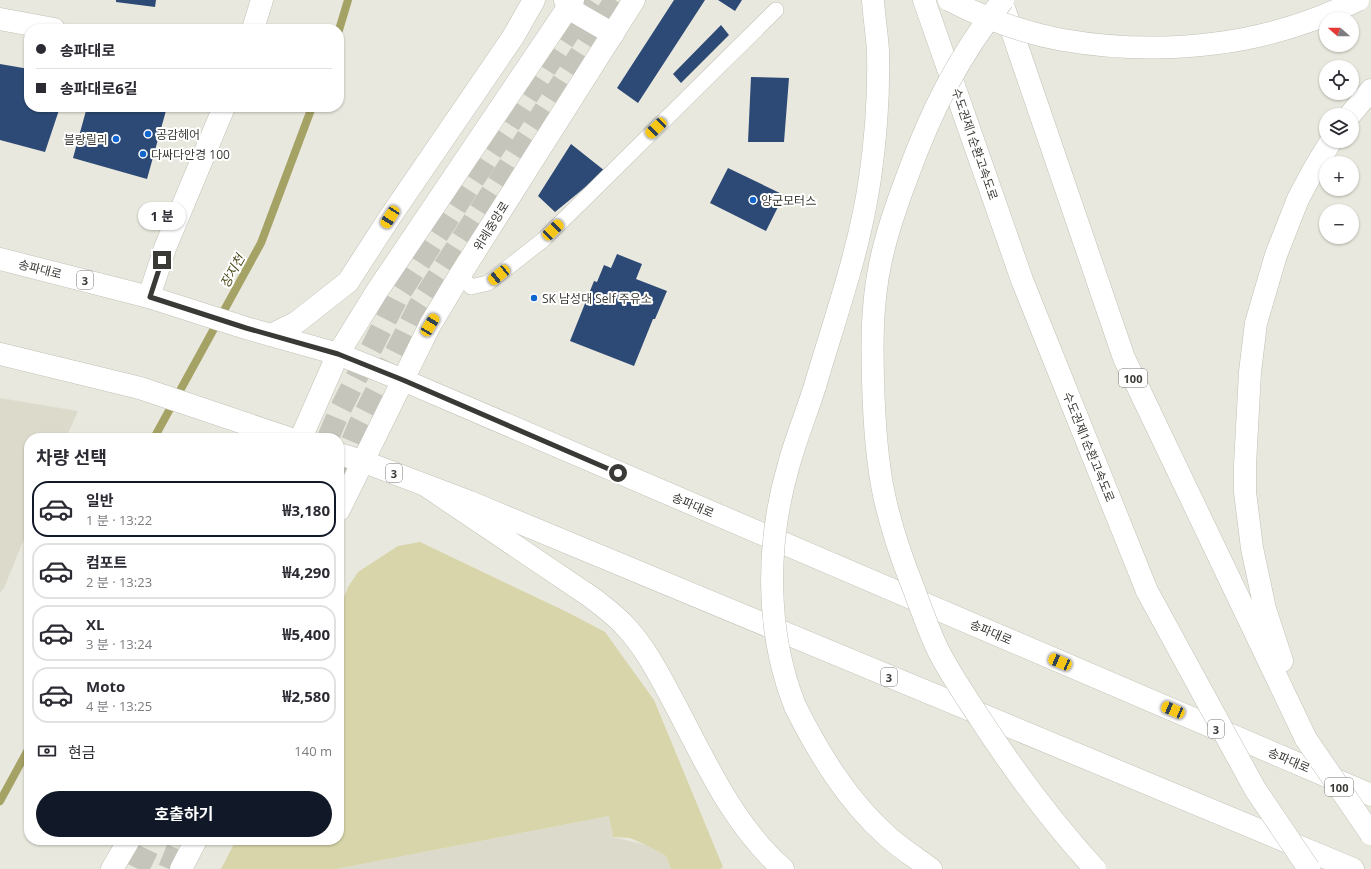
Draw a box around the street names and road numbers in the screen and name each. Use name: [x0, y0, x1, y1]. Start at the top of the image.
street label: 수도권제1순환고속도로: [948, 86, 1002, 202]
street label: 위례중앙로: [469, 198, 513, 254]
street label: 송파대로: [17, 255, 63, 283]
road number: 3: [77, 271, 93, 289]
road number: 100: [1119, 369, 1147, 387]
street label: 수도권제1순환고속도로: [1059, 389, 1119, 505]
road number: 3: [386, 464, 402, 482]
street label: 송파대로: [669, 489, 717, 521]
street label: 송파대로: [967, 616, 1015, 648]
road number: 3: [881, 668, 897, 686]
road number: 3: [1208, 720, 1224, 738]
street label: 송파대로: [1265, 744, 1313, 776]
road number: 100: [1325, 778, 1353, 796]

